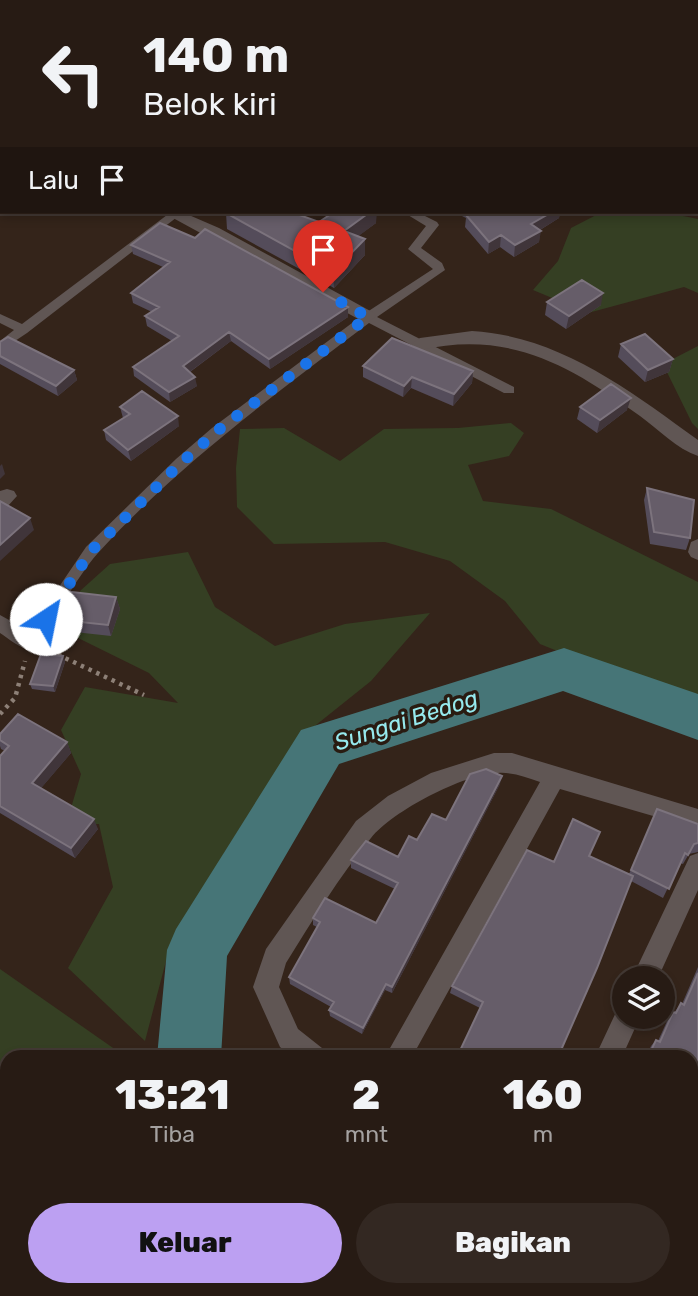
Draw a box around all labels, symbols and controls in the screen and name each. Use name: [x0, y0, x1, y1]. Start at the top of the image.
text: 140 m: [143, 26, 289, 84]
icon: left: [28, 28, 119, 119]
text: Belok kiri: [143, 85, 277, 123]
icon: arrive: [93, 161, 131, 199]
text: Lalu: [28, 165, 79, 196]
pin: [293, 220, 353, 292]
icon: arrive: [304, 231, 342, 269]
position arrow: [9, 582, 83, 656]
water label: Sungai Bedog: [331, 684, 481, 756]
map controls: [612, 966, 675, 1029]
button: layers: [612, 966, 675, 1029]
text: 13:21: [115, 1070, 230, 1120]
text: 2: [352, 1070, 381, 1120]
text: 160: [503, 1070, 583, 1120]
text: Tiba: [150, 1120, 195, 1148]
text: mnt: [345, 1120, 388, 1148]
text: m: [533, 1120, 553, 1148]
button: Keluar: [28, 1203, 342, 1283]
button: Bagikan: [356, 1203, 670, 1283]

